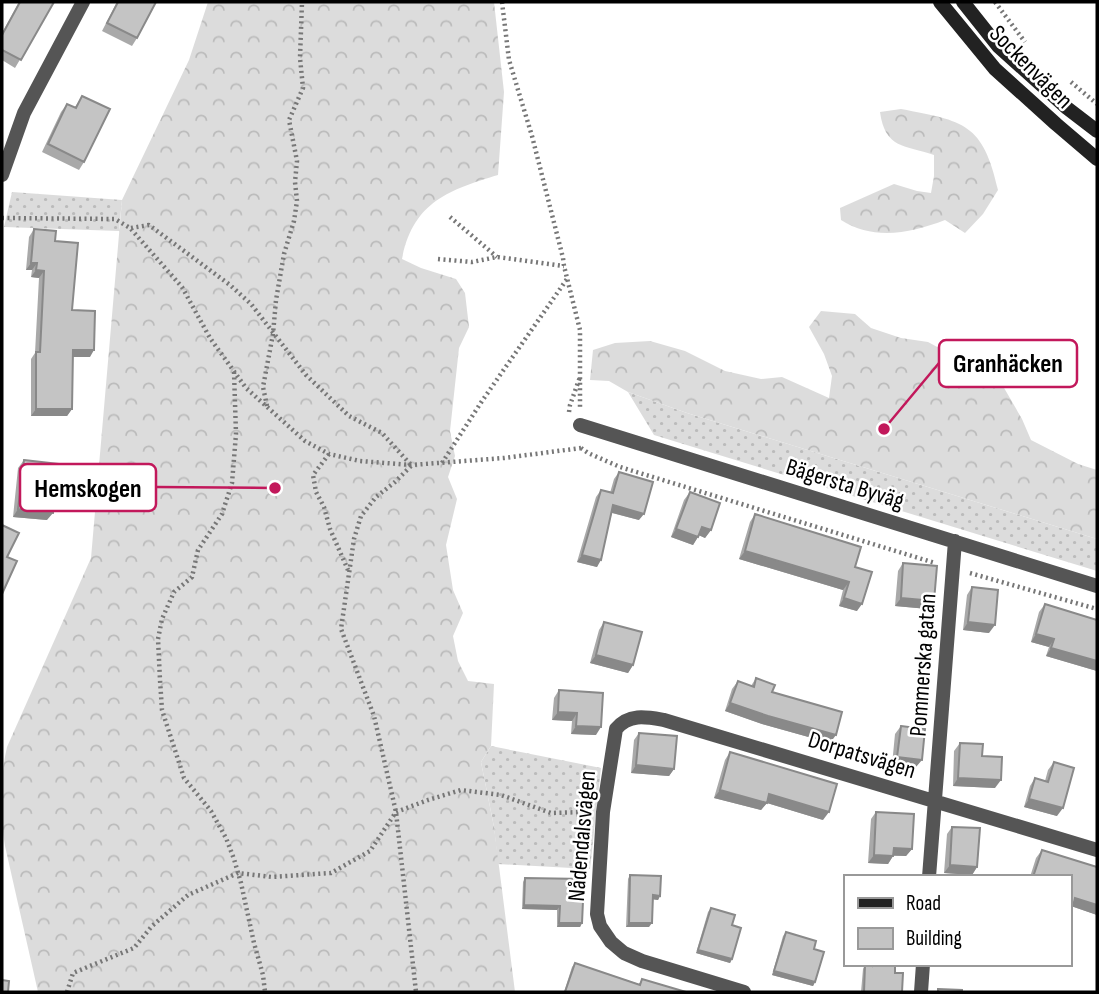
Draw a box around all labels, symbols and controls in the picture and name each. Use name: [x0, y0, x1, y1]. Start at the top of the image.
street label: Sockenvägen: [983, 19, 1079, 115]
callout: Granhäcken: [939, 340, 1077, 387]
text: Granhäcken: [953, 349, 1063, 380]
street label: Bägersta Byväg: [782, 452, 908, 516]
callout: Hemskogen: [20, 464, 156, 511]
text: Hemskogen: [34, 474, 142, 505]
street label: Pommerska gatan: [904, 593, 942, 737]
street label: Dorpatsvägen: [805, 725, 919, 785]
street label: Nådendalsvägen: [562, 769, 602, 903]
legend: [844, 875, 1071, 966]
text: Road: [906, 891, 941, 916]
text: Building: [906, 926, 962, 951]

